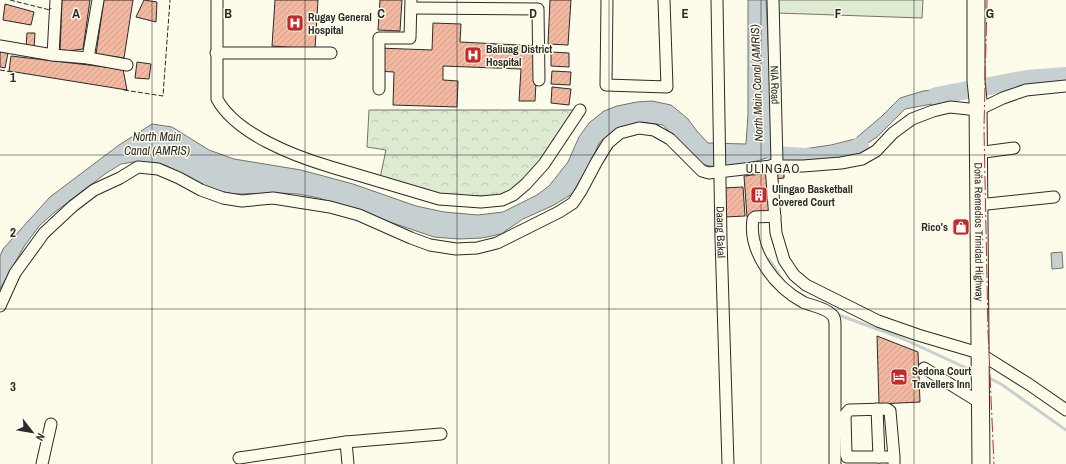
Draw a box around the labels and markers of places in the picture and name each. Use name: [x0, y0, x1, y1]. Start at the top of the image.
place label: Rugay General Hospital: [308, 10, 372, 37]
hospital icon: Rugay General Hospital: [285, 13, 305, 33]
place label: Baliuag District Hospital: [486, 42, 552, 69]
hospital icon: Baliuag District Hospital: [463, 45, 483, 65]
place label: Ulingao Basketball Covered Court: [772, 182, 853, 209]
building icon: Ulingao Basketball Covered Court: [749, 185, 769, 205]
shop icon: Rico's: [951, 217, 971, 237]
place label: Rico's: [921, 220, 948, 234]
place label: Sedona Court Travellers Inn: [912, 364, 971, 391]
hotel icon: Sedona Court Travellers Inn: [889, 367, 909, 387]

